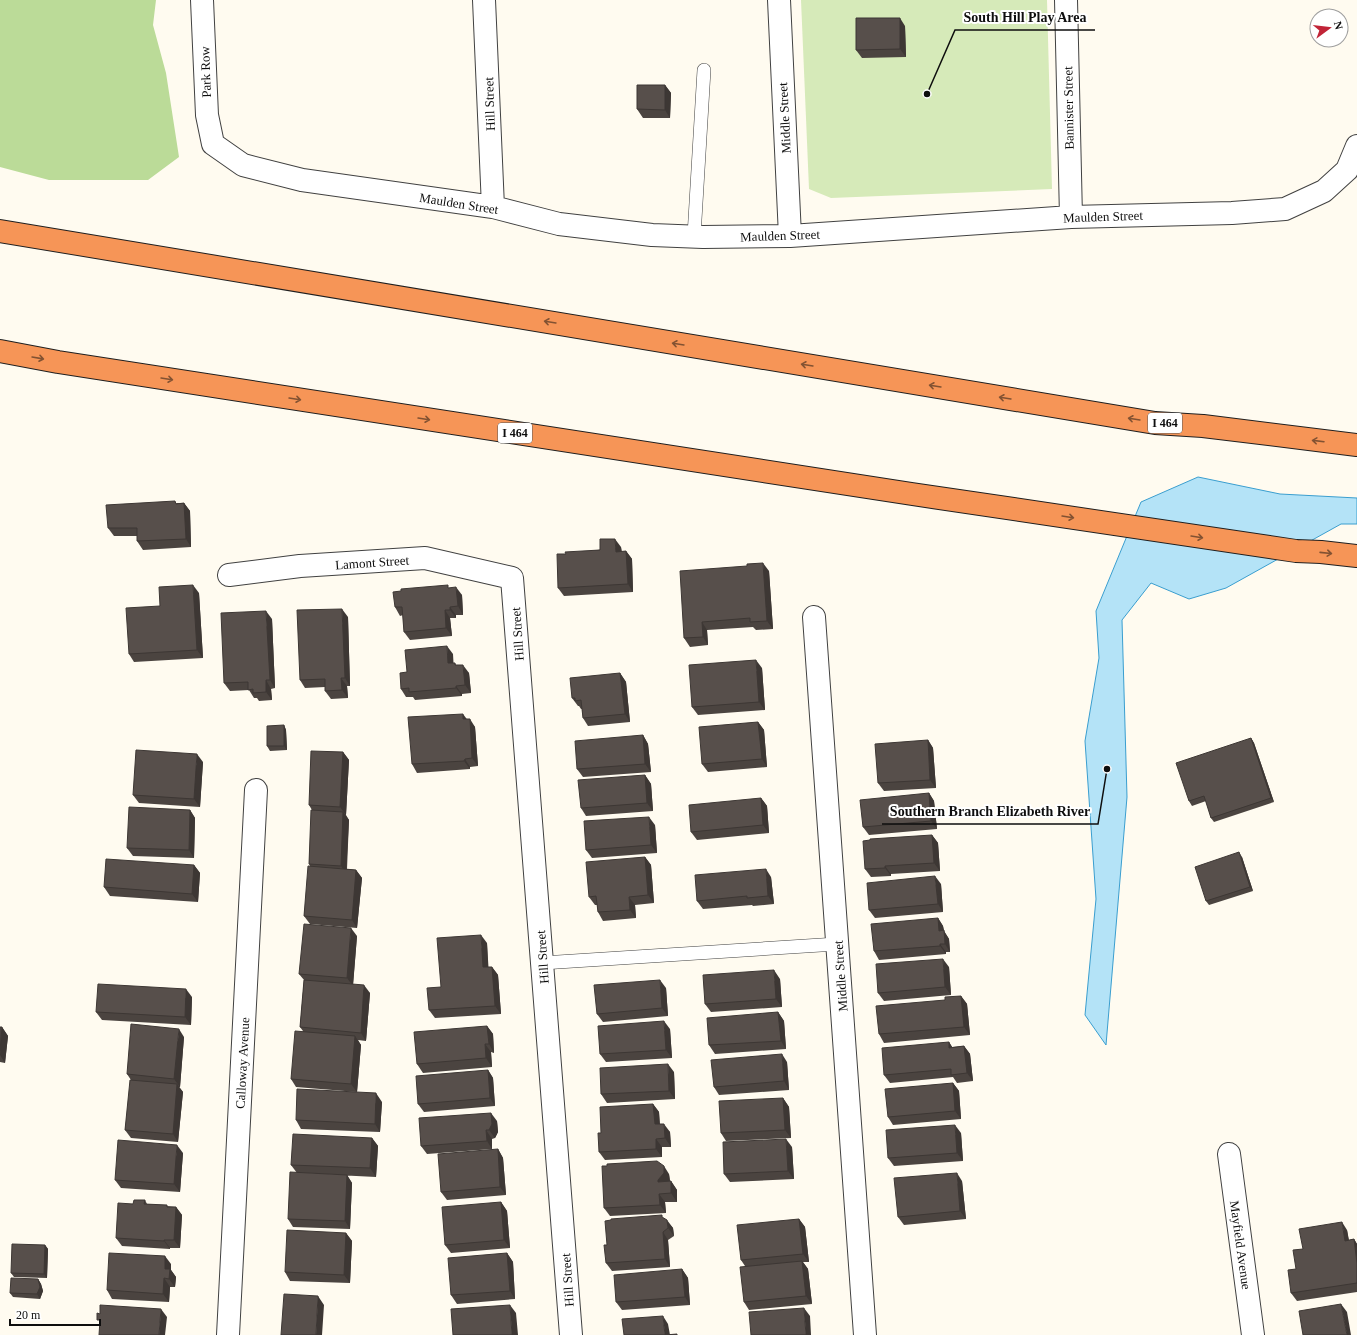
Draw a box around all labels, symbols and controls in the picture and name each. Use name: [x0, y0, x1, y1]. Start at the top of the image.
callout: South Hill Play Area: [955, 4, 1095, 30]
north arrow: [1309, 8, 1349, 48]
text: South Hill Play Area: [963, 10, 1087, 25]
text: N: [1332, 20, 1345, 31]
street label: Park Row: [197, 45, 214, 98]
street label: Bannister Street: [1060, 66, 1077, 150]
street label: Hill Street: [481, 76, 498, 131]
street label: Middle Street: [775, 82, 794, 154]
street label: Maulden Street: [418, 190, 500, 217]
street label: Maulden Street: [1063, 208, 1144, 225]
street label: Maulden Street: [740, 227, 821, 244]
one-way arrow: [544, 318, 557, 326]
one-way arrow: [672, 339, 685, 347]
one-way arrow: [31, 354, 44, 362]
one-way arrow: [801, 361, 814, 369]
one-way arrow: [160, 375, 173, 383]
one-way arrow: [929, 382, 942, 390]
one-way arrow: [999, 393, 1012, 401]
one-way arrow: [288, 395, 301, 403]
road number: I 464: [1148, 413, 1182, 433]
one-way arrow: [417, 415, 430, 423]
one-way arrow: [1127, 415, 1140, 423]
road number: I 464: [498, 423, 532, 443]
one-way arrow: [1312, 437, 1325, 445]
one-way arrow: [1061, 513, 1074, 521]
one-way arrow: [1190, 533, 1203, 541]
one-way arrow: [1319, 549, 1332, 556]
street label: Lamont Street: [335, 552, 410, 573]
street label: Hill Street: [508, 606, 527, 661]
callout: Southern Branch Elizabeth River: [882, 798, 1098, 824]
text: Southern Branch Elizabeth River: [890, 804, 1090, 819]
street label: Hill Street: [533, 929, 552, 984]
street label: Middle Street: [831, 940, 850, 1012]
street label: Calloway Avenue: [233, 1017, 252, 1109]
street label: Mayfield Avenue: [1227, 1200, 1254, 1291]
street label: Hill Street: [558, 1252, 577, 1307]
scale bar: [10, 1301, 100, 1327]
text: 20 m: [16, 1308, 41, 1322]

